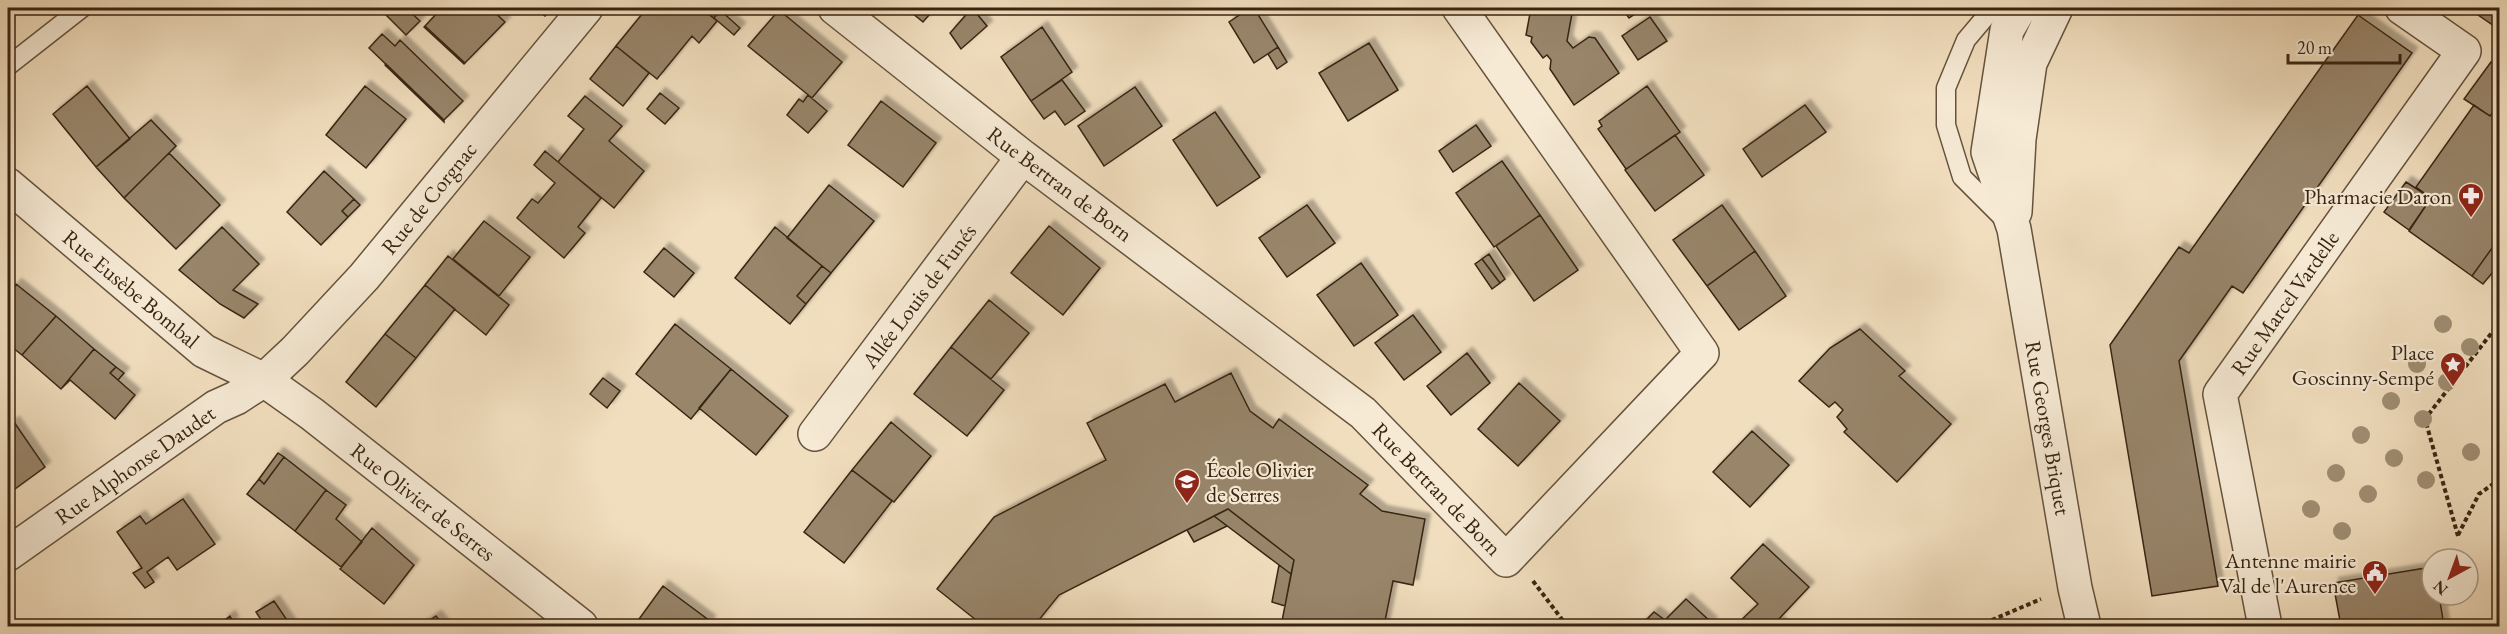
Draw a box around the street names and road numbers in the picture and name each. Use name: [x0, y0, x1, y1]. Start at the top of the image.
street label: Rue Bertran de Born: [981, 120, 1139, 248]
street label: Rue de Corgnac: [375, 136, 483, 260]
street label: Allée Louis de Funés: [855, 218, 983, 375]
street label: Rue Eusèbe Bombal: [57, 223, 205, 355]
street label: Rue Marcel Vardelle: [2224, 225, 2346, 381]
street label: Rue Georges Briquet: [2018, 338, 2078, 518]
street label: Rue Alphonse Daudet: [49, 399, 221, 531]
street label: Rue Bertran de Born: [1366, 416, 1508, 562]
street label: Rue Olivier de Serres: [345, 436, 501, 568]

